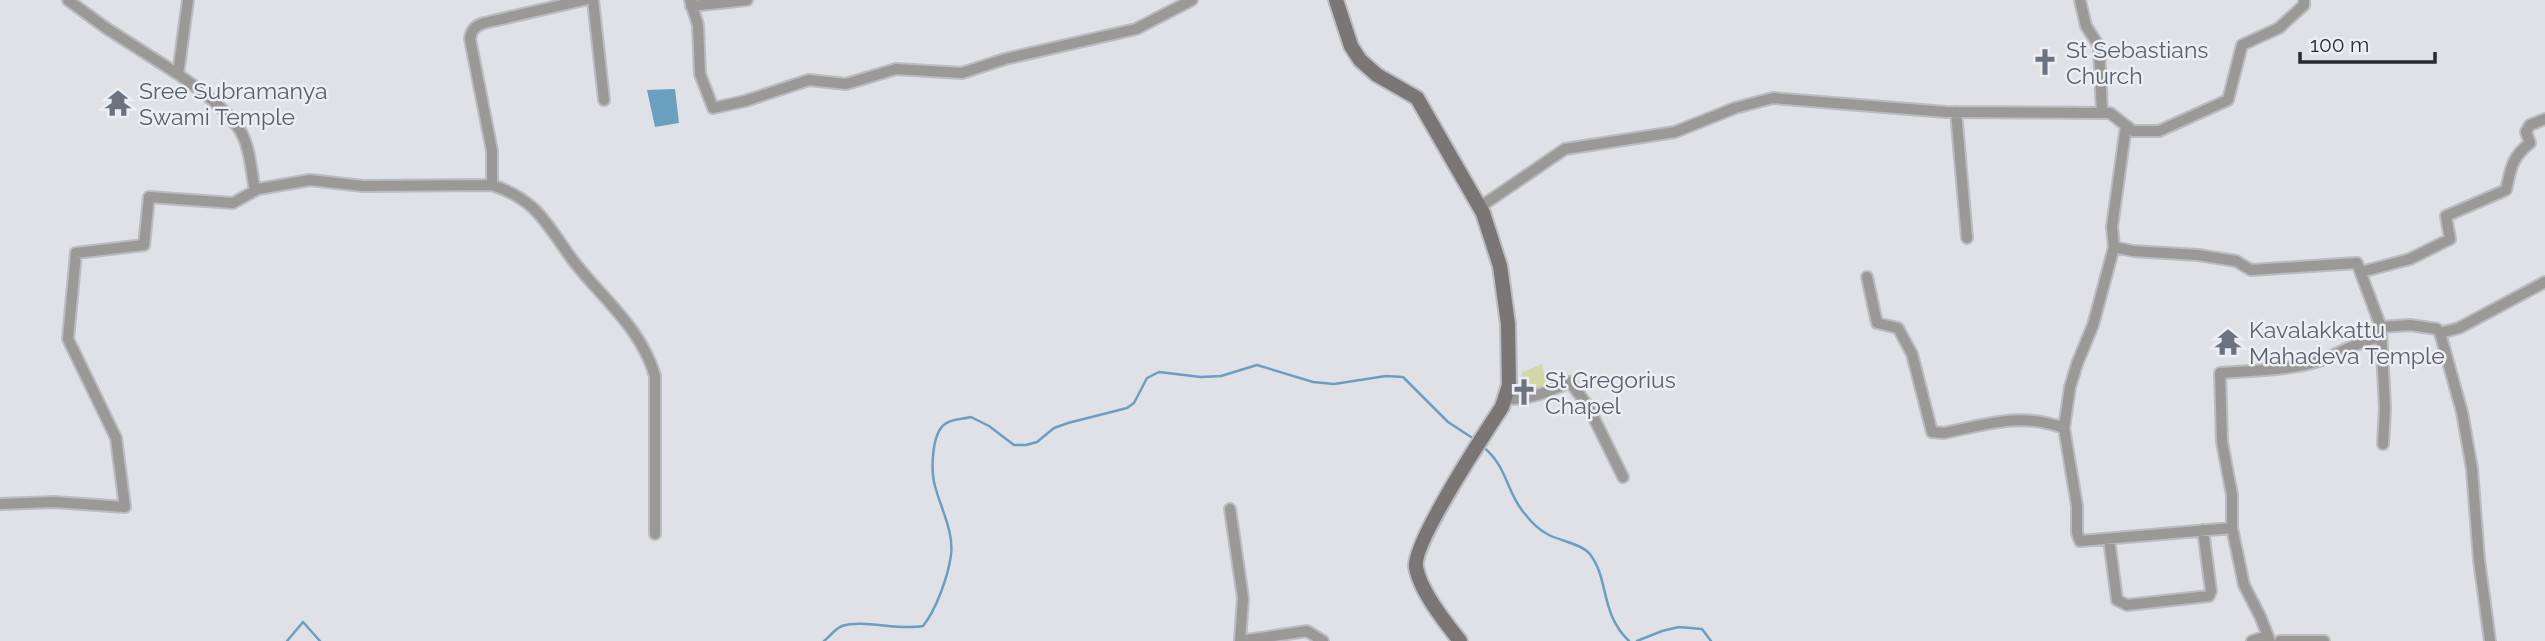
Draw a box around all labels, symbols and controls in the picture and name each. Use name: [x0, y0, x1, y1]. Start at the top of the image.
scale bar: [2300, 21, 2435, 65]
text: 100 m: [2310, 32, 2369, 57]
place label: St Sebastians Church: [2066, 36, 2208, 89]
church icon: St Sebastians Church: [2030, 47, 2060, 77]
place label: Sree Subramanya Swami Temple: [139, 77, 327, 130]
temple icon: Sree Subramanya Swami Temple: [103, 88, 133, 118]
place label: Kavalakkattu Mahadeva Temple: [2249, 316, 2445, 369]
temple icon: Kavalakkattu Mahadeva Temple: [2213, 327, 2243, 357]
place label: St Gregorius Chapel: [1545, 366, 1676, 419]
church icon: St Gregorius Chapel: [1509, 377, 1539, 407]

